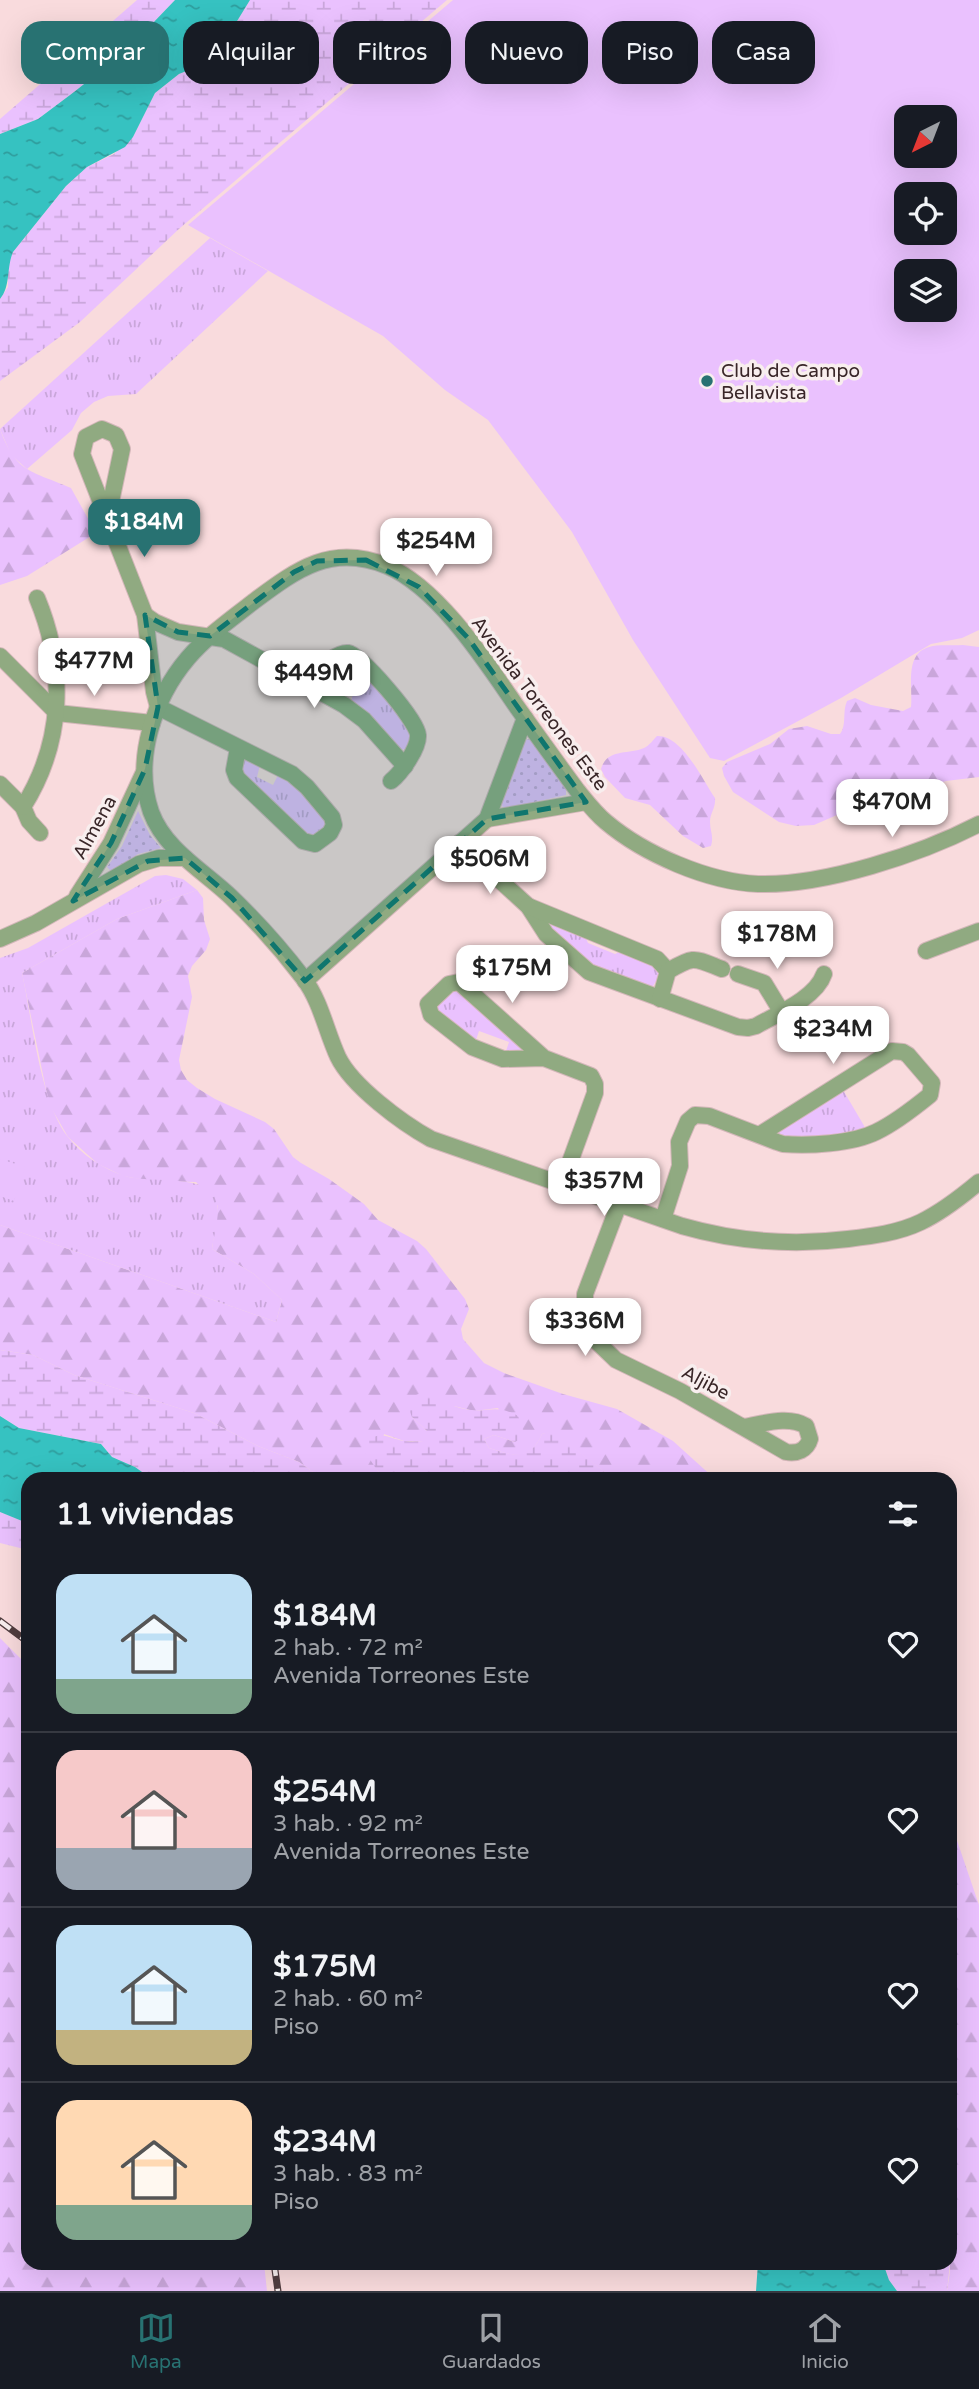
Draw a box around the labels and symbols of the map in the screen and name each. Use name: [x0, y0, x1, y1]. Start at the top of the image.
north arrow: [894, 105, 957, 168]
place label: Club de Campo Bellavista: [721, 360, 860, 404]
marker: Club de Campo Bellavista: [699, 373, 715, 389]
pin: $184M: [95, 500, 193, 559]
pin: $254M: [387, 518, 485, 578]
street label: Avenida Torreones Este: [467, 612, 612, 795]
pin: $477M: [45, 638, 143, 698]
pin: $449M: [265, 650, 363, 710]
pin: $470M: [843, 780, 941, 839]
street label: Almena: [68, 792, 121, 863]
pin: $506M: [441, 836, 539, 896]
pin: $178M: [728, 912, 826, 971]
pin: $175M: [463, 946, 561, 1005]
pin: $234M: [784, 1006, 882, 1066]
pin: $357M: [555, 1158, 653, 1218]
pin: $336M: [536, 1298, 634, 1358]
street label: Aljibe: [678, 1361, 733, 1405]

